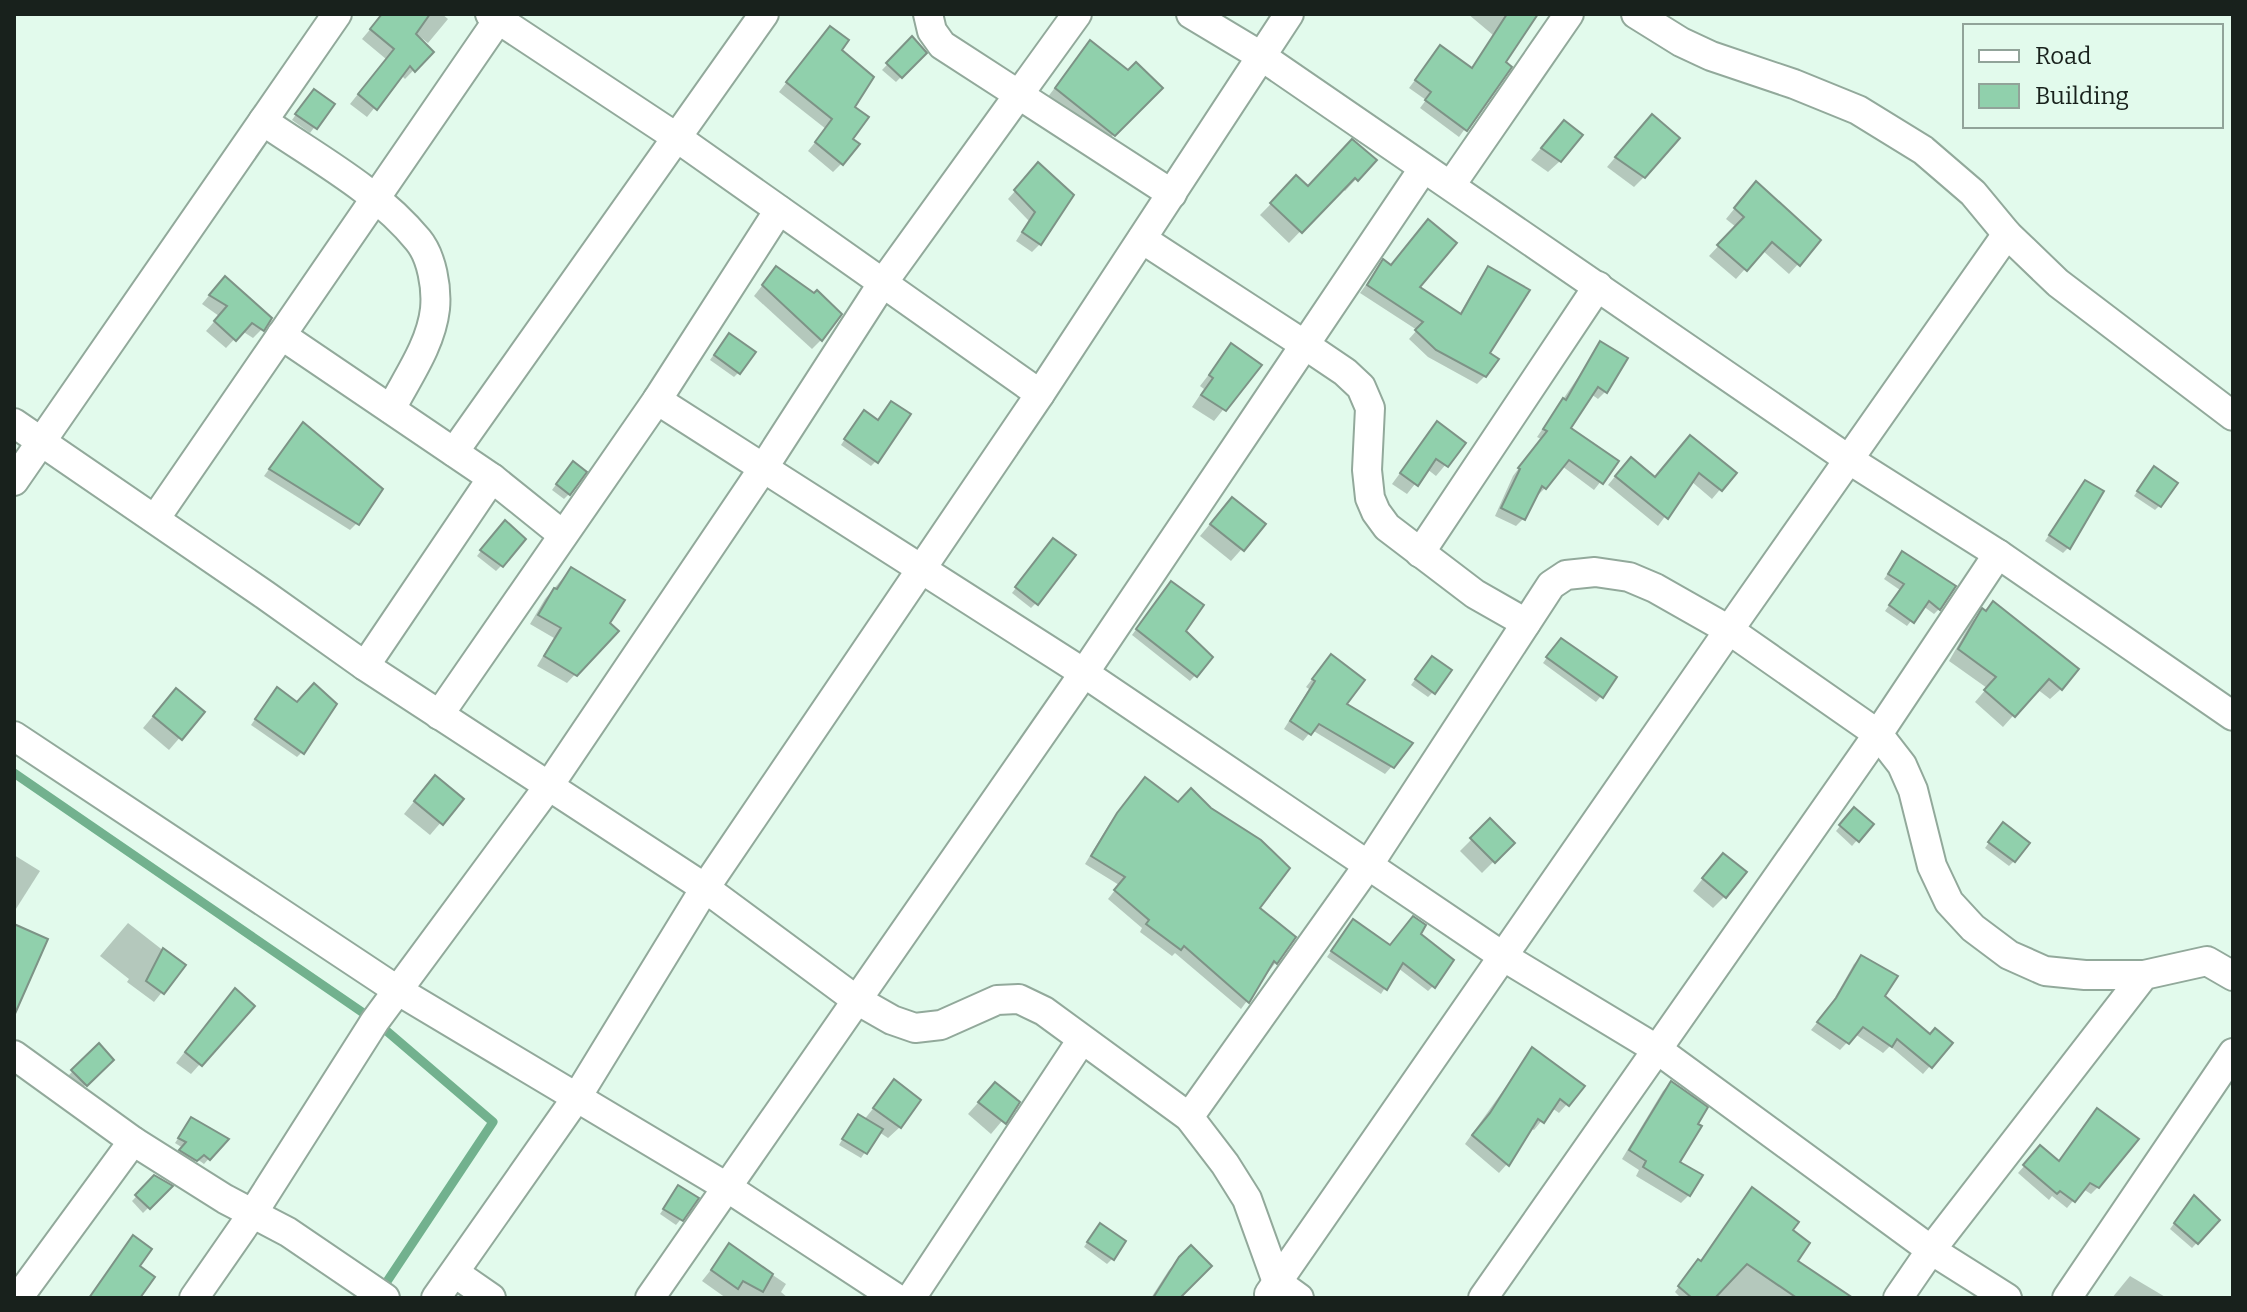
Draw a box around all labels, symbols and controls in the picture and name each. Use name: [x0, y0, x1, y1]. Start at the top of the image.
legend: [1963, 24, 2223, 128]
text: Road: [2035, 42, 2091, 70]
text: Building: [2035, 82, 2129, 110]

